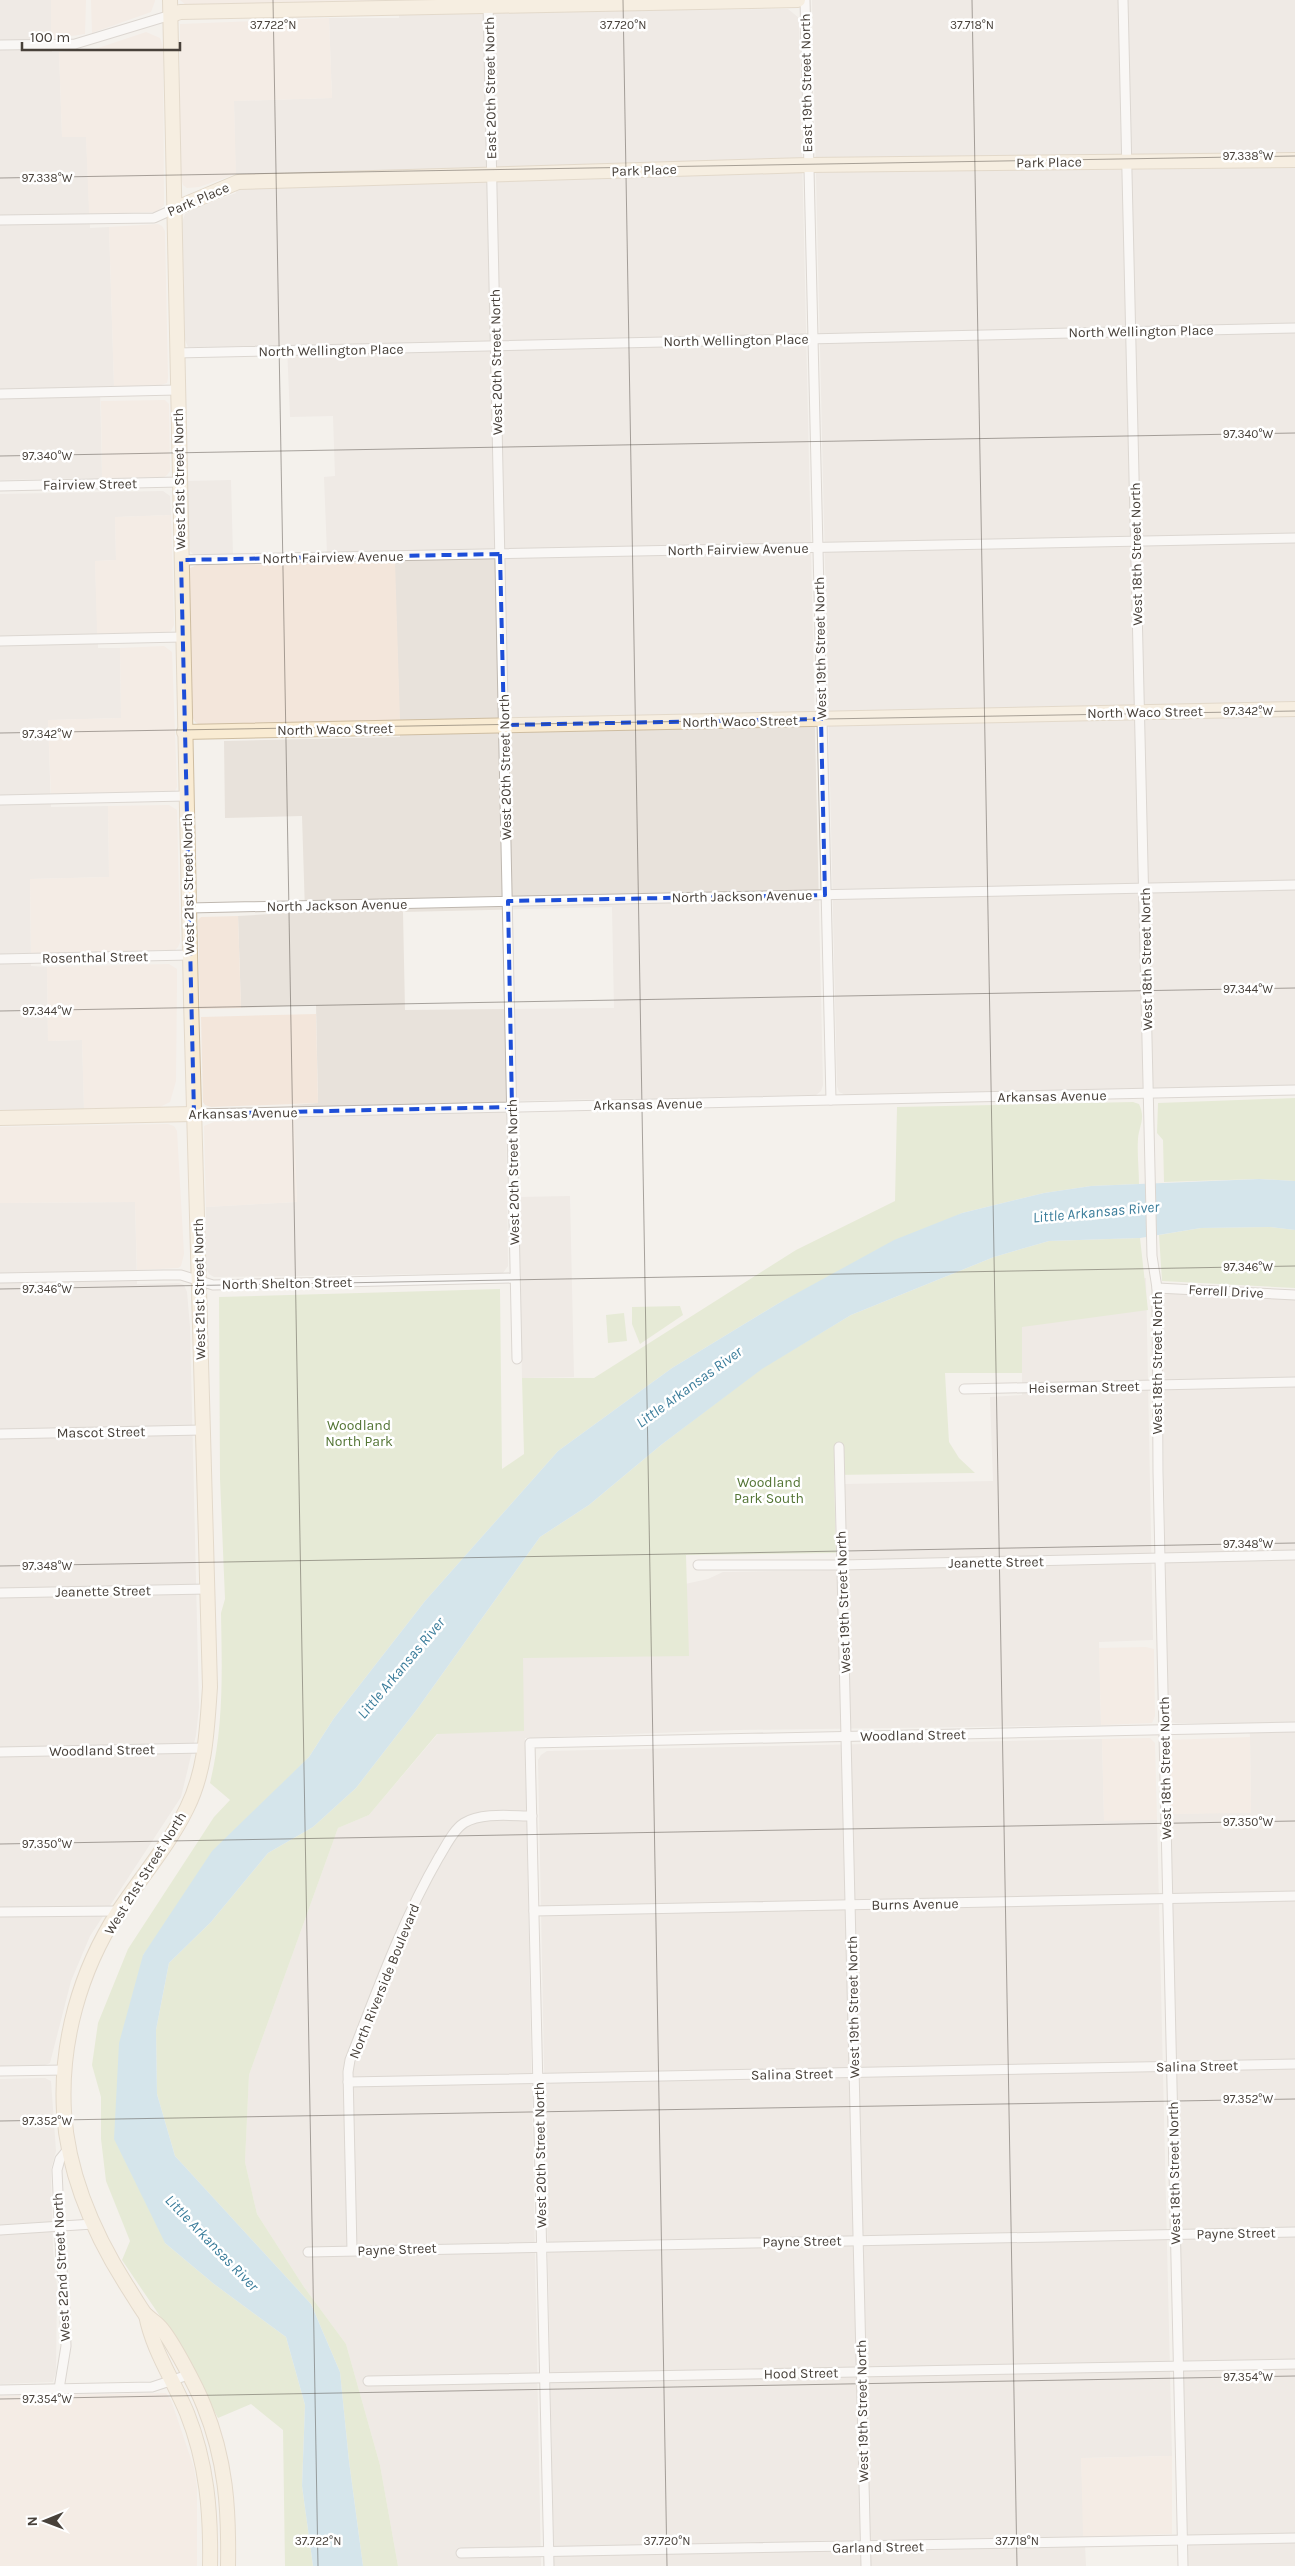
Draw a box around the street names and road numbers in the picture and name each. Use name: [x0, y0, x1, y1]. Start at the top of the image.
street label: East 19th Street North: [797, 13, 816, 153]
street label: East 20th Street North: [481, 16, 500, 160]
street label: Park Place: [1016, 153, 1082, 172]
street label: Park Place: [611, 161, 677, 180]
street label: Park Place: [165, 179, 232, 220]
street label: West 20th Street North: [487, 289, 506, 435]
street label: North Wellington Place: [1068, 322, 1214, 341]
street label: North Wellington Place: [663, 331, 809, 350]
street label: North Wellington Place: [258, 341, 404, 360]
street label: West 21st Street North: [170, 408, 189, 550]
street label: Fairview Street: [43, 475, 137, 494]
street label: West 18th Street North: [1127, 482, 1146, 626]
street label: North Fairview Avenue: [667, 540, 809, 559]
street label: North Fairview Avenue: [262, 548, 404, 567]
street label: West 19th Street North: [811, 576, 830, 720]
street label: West 20th Street North: [496, 694, 515, 840]
street label: North Waco Street: [1087, 703, 1203, 722]
street label: North Waco Street: [682, 712, 798, 731]
street label: North Waco Street: [277, 720, 393, 739]
street label: West 21st Street North: [179, 813, 198, 955]
street label: North Jackson Avenue: [672, 887, 812, 906]
street label: West 18th Street North: [1137, 887, 1156, 1031]
street label: North Jackson Avenue: [267, 896, 407, 915]
street label: Rosenthal Street: [42, 948, 148, 967]
street label: Arkansas Avenue: [997, 1087, 1107, 1106]
street label: Arkansas Avenue: [593, 1095, 703, 1114]
street label: West 20th Street North: [504, 1099, 523, 1245]
street label: Arkansas Avenue: [188, 1104, 298, 1123]
street label: West 21st Street North: [190, 1218, 209, 1360]
street label: North Shelton Street: [222, 1274, 352, 1293]
street label: Ferrell Drive: [1188, 1281, 1264, 1302]
street label: West 18th Street North: [1149, 1291, 1166, 1435]
street label: Heiserman Street: [1028, 1378, 1140, 1397]
street label: Mascot Street: [56, 1423, 146, 1442]
street label: West 19th Street North: [833, 1530, 854, 1674]
street label: Jeanette Street: [948, 1553, 1044, 1572]
street label: Jeanette Street: [55, 1582, 151, 1601]
street label: West 18th Street North: [1156, 1696, 1175, 1840]
street label: Woodland Street: [860, 1726, 966, 1745]
street label: Woodland Street: [49, 1741, 155, 1760]
street label: West 21st Street North: [101, 1809, 190, 1938]
street label: Burns Avenue: [871, 1895, 959, 1914]
street label: North Riverside Boulevard: [346, 1901, 423, 2061]
street label: West 19th Street North: [844, 1935, 863, 2079]
street label: Salina Street: [1156, 2057, 1238, 2076]
street label: Salina Street: [751, 2065, 833, 2084]
street label: West 20th Street North: [531, 2082, 550, 2228]
street label: West 18th Street North: [1165, 2101, 1184, 2245]
street label: West 22nd Street North: [49, 2192, 74, 2342]
street label: Payne Street: [1196, 2224, 1276, 2243]
street label: Payne Street: [762, 2232, 842, 2251]
street label: Payne Street: [357, 2240, 437, 2259]
street label: West 19th Street North: [853, 2339, 872, 2483]
street label: Hood Street: [764, 2364, 839, 2383]
street label: Garland Street: [832, 2538, 924, 2557]

